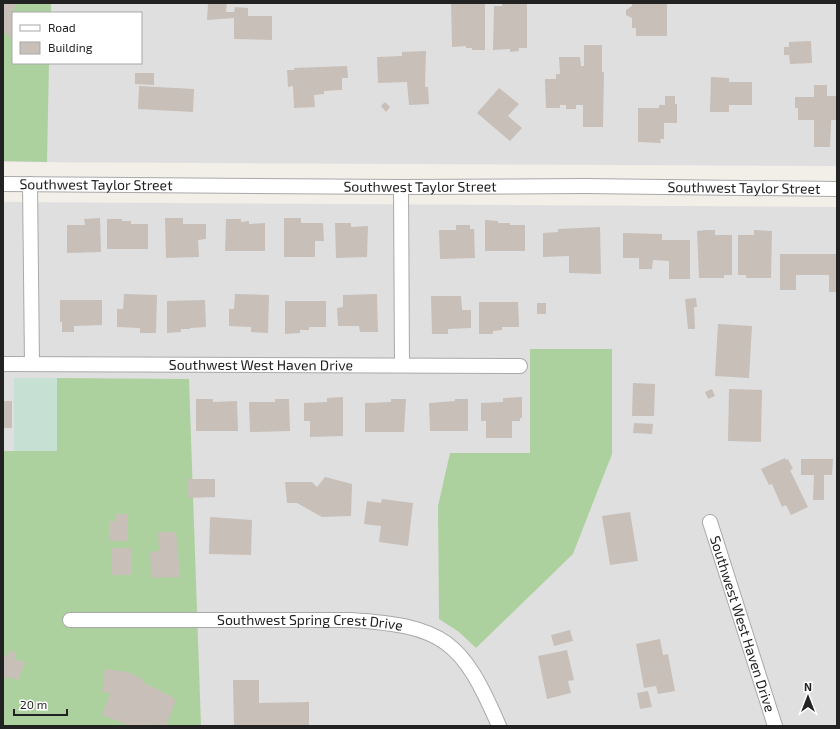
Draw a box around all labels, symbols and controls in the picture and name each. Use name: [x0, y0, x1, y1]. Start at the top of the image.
legend: [12, 12, 142, 64]
text: Road: [48, 20, 76, 34]
text: Building: [48, 40, 93, 54]
street label: Southwest Taylor Street: [19, 175, 173, 193]
street label: Southwest Taylor Street: [343, 177, 497, 195]
street label: Southwest Taylor Street: [667, 178, 821, 197]
street label: Southwest West Haven Drive: [169, 356, 353, 373]
street label: Southwest West Haven Drive: [707, 533, 779, 714]
street label: Southwest Spring Crest Drive: [217, 611, 404, 634]
north arrow: [788, 677, 828, 717]
text: N: [804, 680, 812, 693]
scale bar: [14, 691, 67, 717]
text: 20 m: [20, 697, 47, 711]

